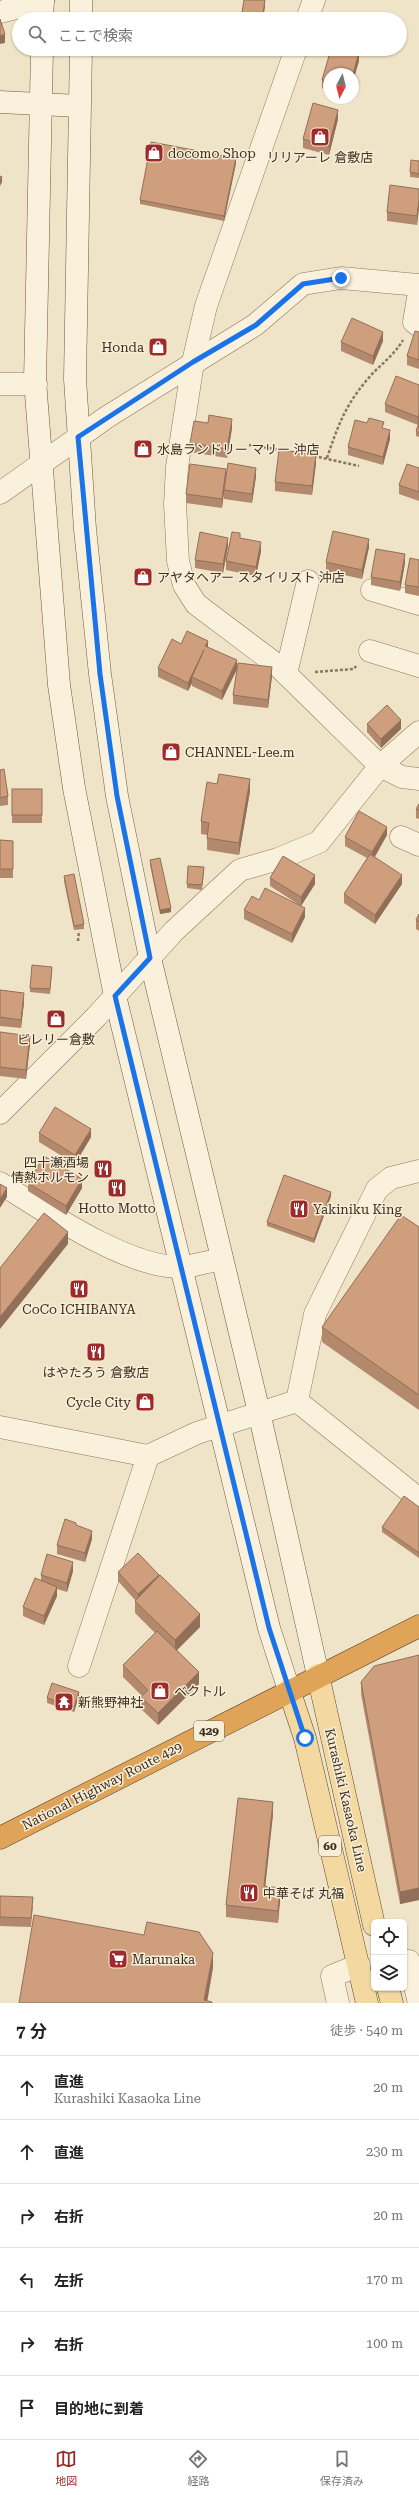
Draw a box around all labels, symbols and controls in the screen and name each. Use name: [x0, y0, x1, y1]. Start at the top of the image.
search box: [12, 12, 407, 56]
icon: search: [26, 23, 48, 45]
text: ここで検索: [58, 27, 133, 45]
north arrow: [323, 68, 359, 104]
shop icon: リリアーレ 倉敷店: [309, 126, 331, 148]
shop icon: docomo Shop: [143, 142, 165, 164]
place label: docomo Shop: [168, 146, 256, 161]
place label: リリアーレ 倉敷店: [267, 150, 373, 165]
route end: [332, 269, 350, 287]
shop icon: Honda: [147, 336, 169, 358]
place label: Honda: [102, 340, 144, 355]
shop icon: 水島ランドリー マリー 沖店: [132, 438, 154, 460]
place label: 水島ランドリー マリー 沖店: [157, 442, 320, 457]
shop icon: アヤタヘアー スタイリスト 沖店: [132, 566, 154, 588]
place label: アヤタヘアー スタイリスト 沖店: [157, 570, 345, 585]
shop icon: CHANNEL-Lee.m: [160, 741, 182, 763]
place label: CHANNEL-Lee.m: [185, 745, 295, 760]
shop icon: ピレリー倉敷: [45, 1008, 67, 1030]
place label: ピレリー倉敷: [17, 1032, 95, 1047]
place label: 四十瀬酒場 情熱ホルモン: [11, 1155, 89, 1185]
restaurant icon: 四十瀬酒場 情熱ホルモン: [92, 1158, 114, 1180]
restaurant icon: Hotto Motto: [106, 1177, 128, 1199]
restaurant icon: Yakiniku King: [288, 1198, 310, 1220]
place label: Hotto Motto: [78, 1201, 156, 1216]
place label: Yakiniku King: [313, 1202, 402, 1217]
restaurant icon: CoCo ICHIBANYA: [68, 1278, 90, 1300]
place label: CoCo ICHIBANYA: [22, 1302, 136, 1317]
restaurant icon: はやたろう 倉敷店: [85, 1341, 107, 1363]
place label: はやたろう 倉敷店: [43, 1365, 149, 1380]
shop icon: Cycle City: [134, 1391, 156, 1413]
place label: Cycle City: [66, 1395, 131, 1410]
shop icon: ベクトル: [149, 1680, 171, 1702]
place label: ベクトル: [174, 1684, 226, 1699]
temple icon: 新熊野神社: [53, 1691, 75, 1713]
place label: 新熊野神社: [78, 1695, 143, 1710]
road number: 429: [194, 1721, 224, 1741]
street label: Kurashiki Kasaoka Line: [322, 1727, 370, 1873]
route start: [296, 1729, 314, 1747]
street label: National Highway Route 429: [19, 1739, 185, 1833]
road number: 60: [319, 1836, 341, 1856]
restaurant icon: 中華そば 丸福: [238, 1882, 260, 1904]
place label: 中華そば 丸福: [263, 1886, 344, 1901]
map controls: [371, 1919, 407, 1991]
button: locate: [371, 1919, 407, 1955]
supermarket icon: Marunaka: [107, 1948, 129, 1970]
place label: Marunaka: [132, 1952, 195, 1967]
button: layers: [371, 1955, 407, 1991]
text: 7 分: [16, 2021, 47, 2041]
text: 徒歩 · 540 m: [330, 2023, 403, 2038]
text: 直進: [54, 2073, 84, 2091]
icon: ahead: [16, 2077, 38, 2099]
text: 20 m: [373, 2080, 403, 2095]
text: Kurashiki Kasaoka Line: [54, 2091, 201, 2106]
icon: ahead: [16, 2141, 38, 2163]
text: 直進: [54, 2144, 84, 2162]
text: 230 m: [366, 2144, 403, 2159]
icon: right: [16, 2205, 38, 2227]
text: 右折: [54, 2208, 84, 2226]
text: 20 m: [373, 2208, 403, 2223]
icon: left: [16, 2269, 38, 2291]
text: 左折: [54, 2272, 84, 2290]
text: 170 m: [366, 2272, 403, 2287]
icon: right: [16, 2333, 38, 2355]
text: 右折: [54, 2336, 84, 2354]
text: 100 m: [366, 2336, 403, 2351]
icon: arrive: [16, 2397, 38, 2419]
text: 目的地に到着: [54, 2400, 144, 2418]
tab: 地図: [55, 2448, 77, 2488]
tab: 経路: [187, 2448, 209, 2488]
tab: 保存済み: [320, 2448, 364, 2488]

